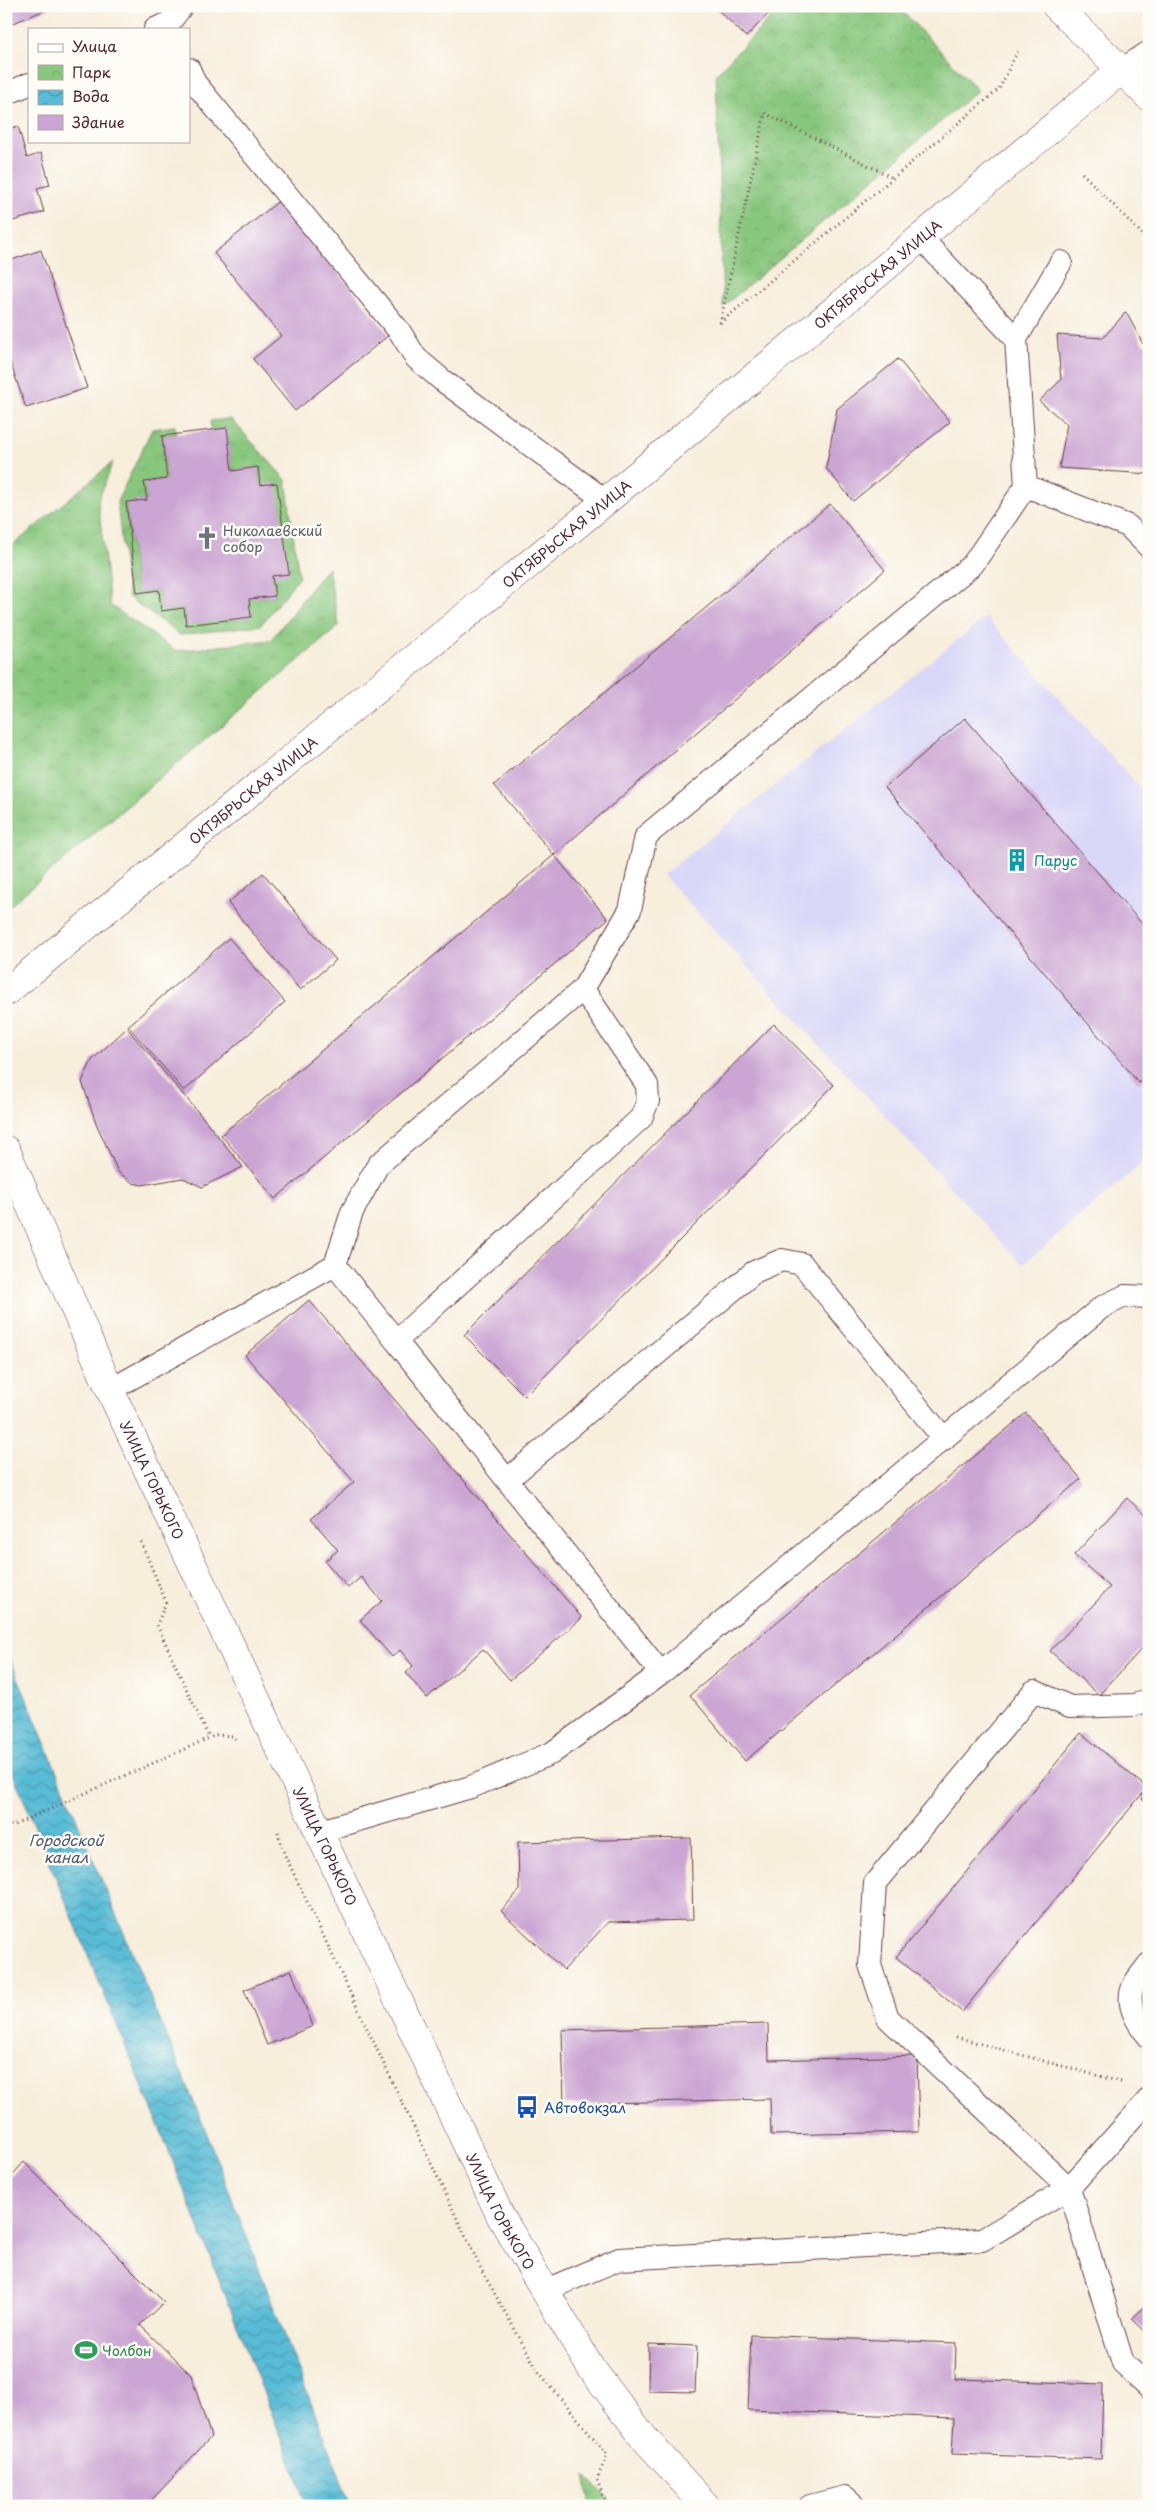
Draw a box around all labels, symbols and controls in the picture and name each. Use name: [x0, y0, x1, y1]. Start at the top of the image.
legend: [28, 28, 190, 142]
text: Улица: [72, 34, 117, 57]
text: Парк: [72, 60, 111, 83]
text: Вода: [72, 84, 110, 107]
text: Здание: [72, 110, 125, 133]
street label: ОКТЯБРЬСКАЯ УЛИЦА: [809, 214, 946, 334]
street label: ОКТЯБРЬСКАЯ УЛИЦА: [497, 474, 635, 593]
place label: Николаевский собор: [223, 520, 323, 557]
church icon: Николаевский собор: [194, 525, 220, 551]
street label: ОКТЯБРЬСКАЯ УЛИЦА: [184, 731, 322, 849]
building icon: Парус: [1004, 847, 1030, 873]
place label: Парус: [1034, 850, 1077, 871]
street label: УЛИЦА ГОРЬКОГО: [115, 1417, 190, 1543]
street label: УЛИЦА ГОРЬКОГО: [289, 1783, 363, 1909]
water label: Городской канал: [29, 1828, 105, 1868]
bus stop icon: Автовокзал: [514, 2094, 540, 2120]
place label: Автовокзал: [544, 2097, 626, 2118]
street label: УЛИЦА ГОРЬКОГО: [462, 2149, 540, 2273]
sports icon: Чолбон: [73, 2337, 99, 2363]
place label: Чолбон: [102, 2340, 152, 2361]

